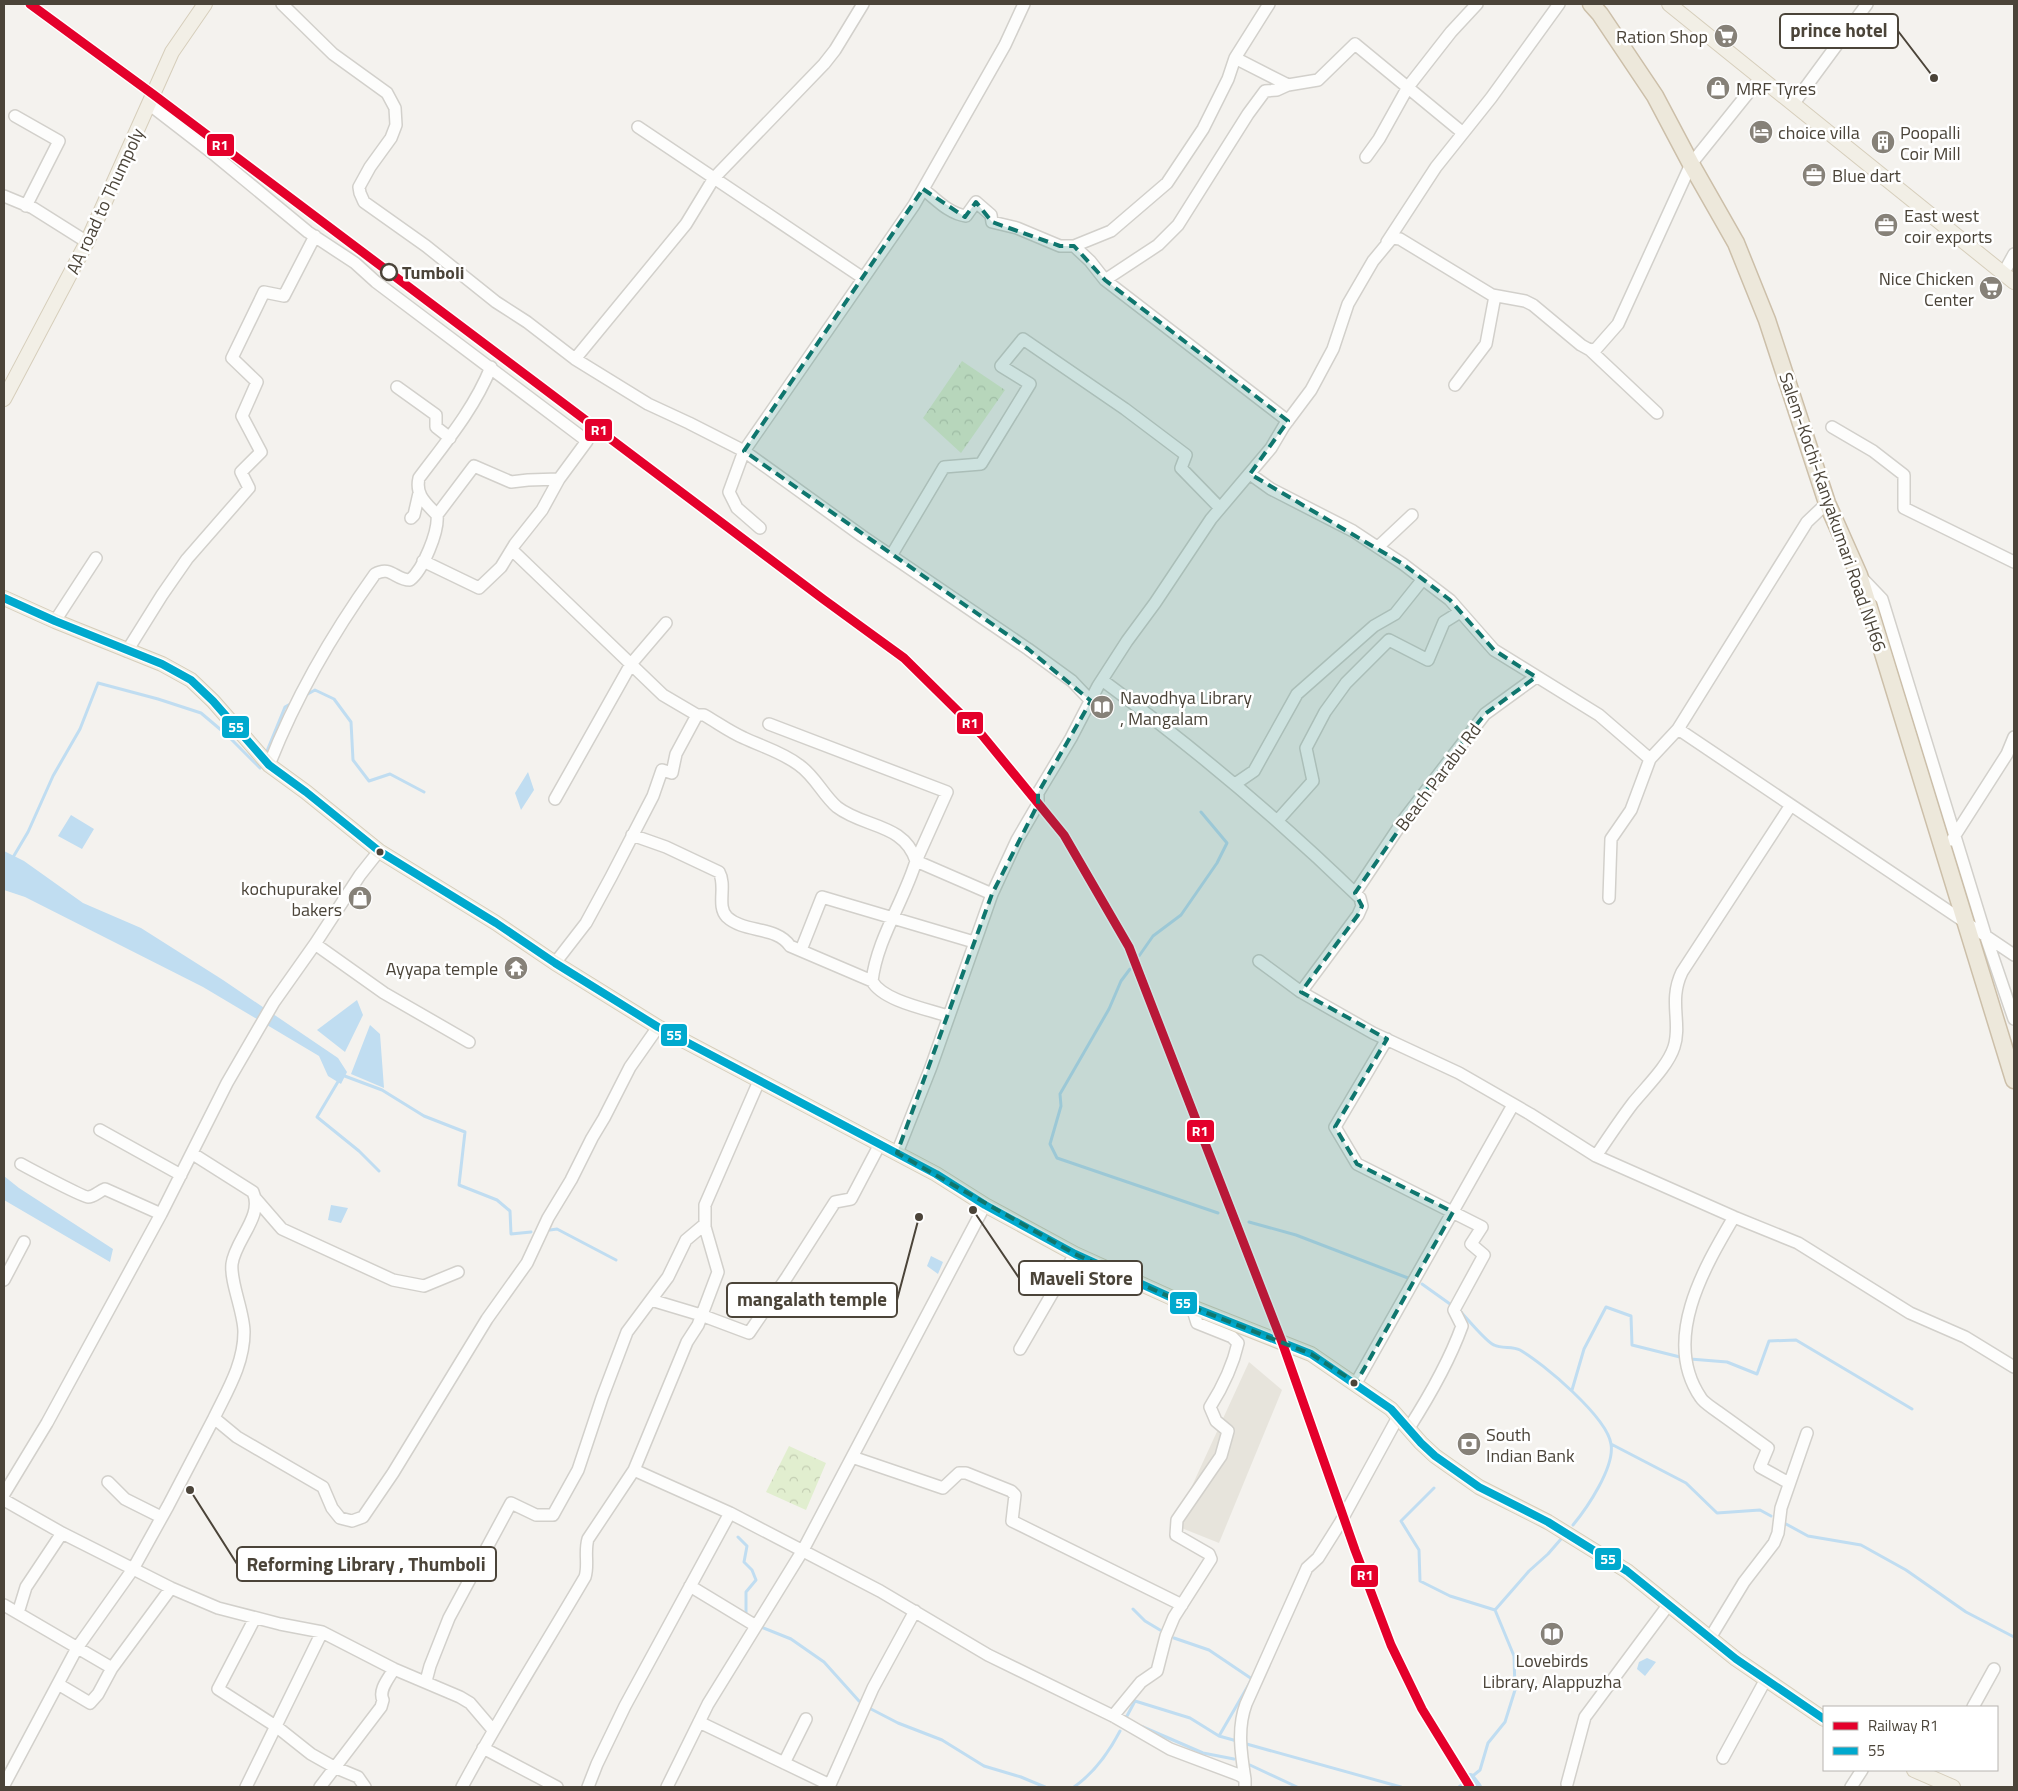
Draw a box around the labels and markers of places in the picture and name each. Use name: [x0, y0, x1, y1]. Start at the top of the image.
callout: prince hotel: [1780, 14, 1898, 48]
place label: Ration Shop: [1616, 23, 1708, 50]
supermarket icon: Ration Shop: [1713, 23, 1739, 49]
shop icon: MRF Tyres: [1705, 75, 1731, 101]
place label: MRF Tyres: [1736, 75, 1816, 102]
hotel icon: choice villa: [1748, 119, 1774, 145]
place label: choice villa: [1778, 119, 1860, 146]
place label: Poopalli Coir Mill: [1900, 119, 1961, 167]
building icon: Poopalli Coir Mill: [1870, 129, 1896, 155]
office icon: Blue dart: [1801, 162, 1827, 188]
place label: Blue dart: [1832, 162, 1902, 189]
place label: East west coir exports: [1904, 202, 1992, 250]
office icon: East west coir exports: [1873, 212, 1899, 238]
place label: Tumboli: [402, 259, 464, 286]
marker: Tumboli: [380, 263, 398, 281]
place label: Nice Chicken Center: [1879, 265, 1974, 313]
supermarket icon: Nice Chicken Center: [1978, 275, 2004, 301]
place label: Navodhya Library , Mangalam: [1120, 684, 1252, 732]
library icon: Navodhya Library , Mangalam: [1089, 694, 1115, 720]
unlabelled marker: [375, 847, 385, 857]
place label: kochupurakel bakers: [241, 875, 342, 923]
shop icon: kochupurakel bakers: [347, 885, 373, 911]
place label: Ayyapa temple: [386, 955, 498, 982]
temple icon: Ayyapa temple: [503, 955, 529, 981]
callout: Maveli Store: [1019, 1261, 1142, 1295]
callout: mangalath temple: [727, 1283, 897, 1317]
unlabelled marker: [1349, 1378, 1359, 1388]
place label: South Indian Bank: [1486, 1421, 1575, 1469]
bank icon: South Indian Bank: [1456, 1431, 1482, 1457]
callout: Reforming Library , Thumboli: [237, 1547, 496, 1581]
library icon: Lovebirds Library, Alappuzha: [1539, 1621, 1565, 1647]
place label: Lovebirds Library, Alappuzha: [1483, 1647, 1621, 1695]

